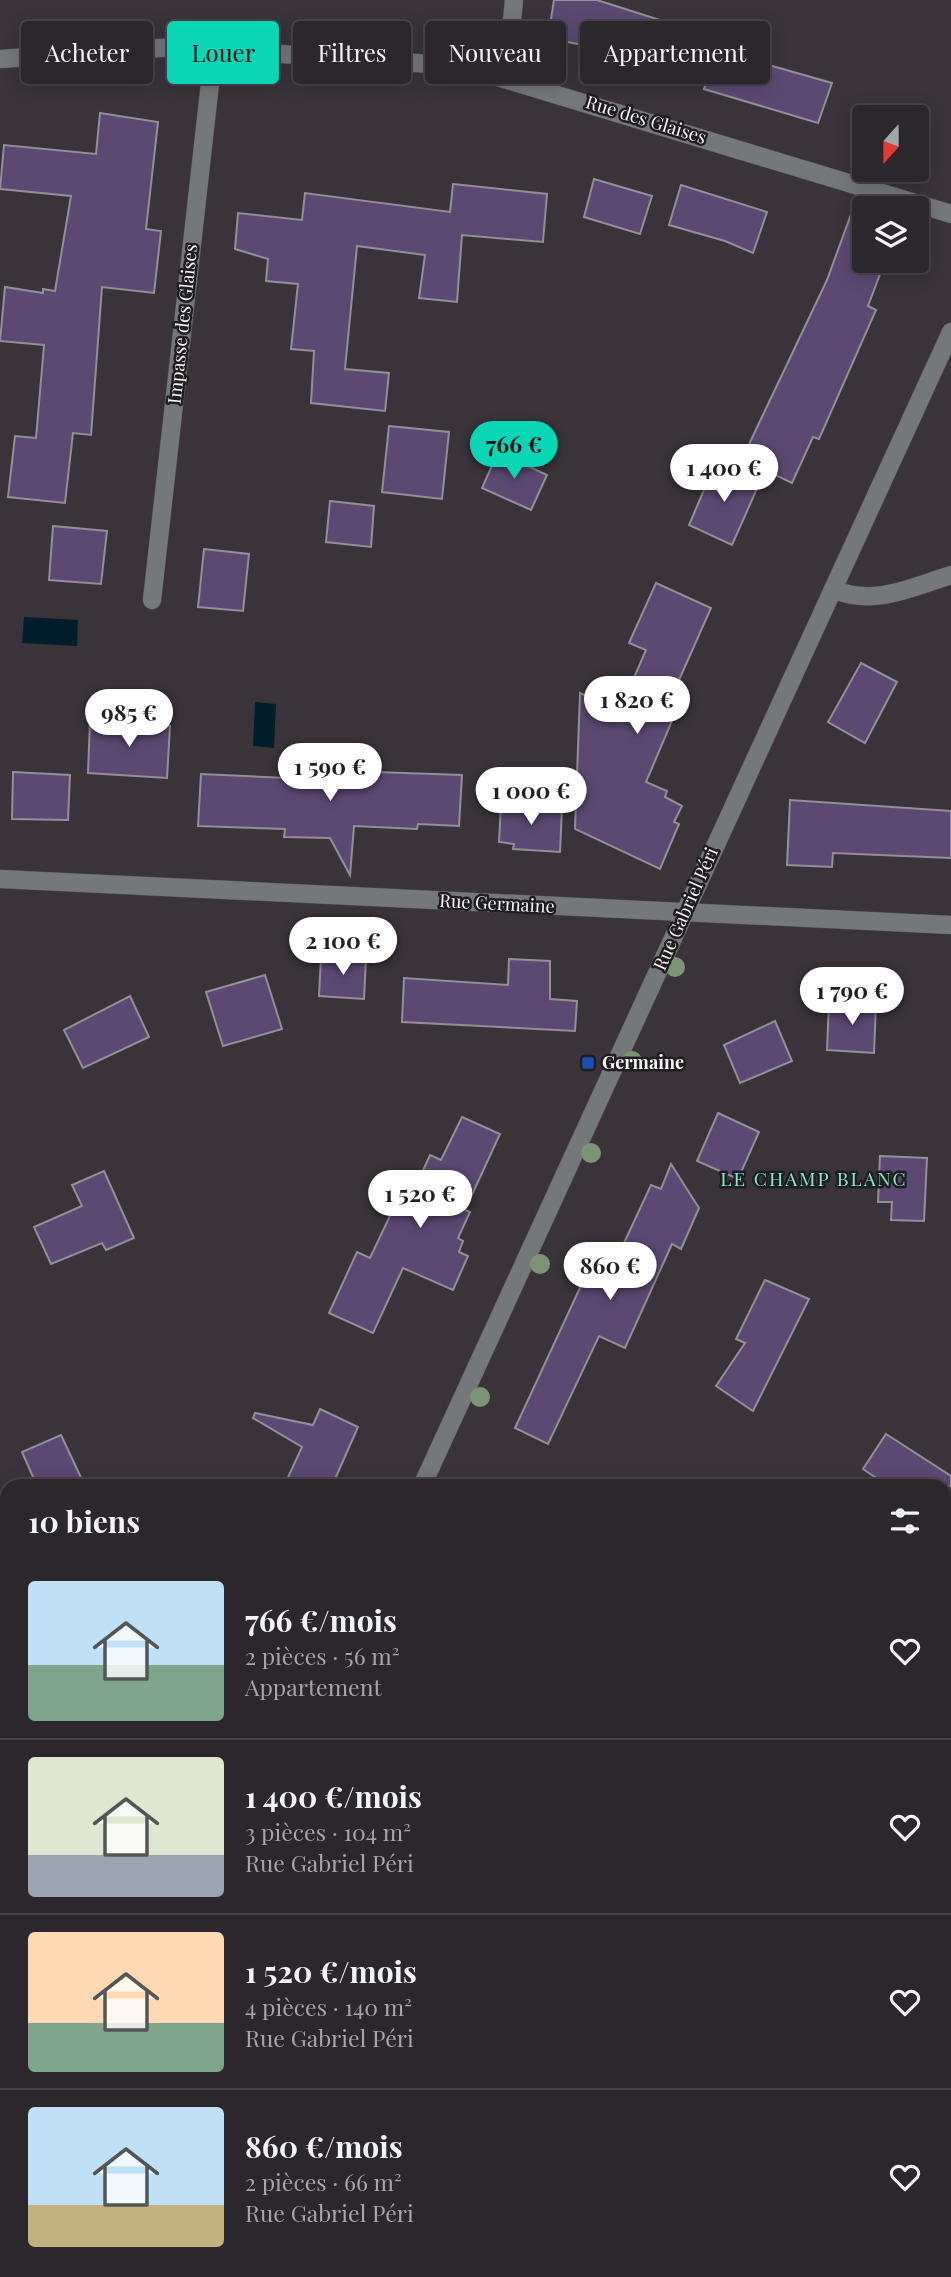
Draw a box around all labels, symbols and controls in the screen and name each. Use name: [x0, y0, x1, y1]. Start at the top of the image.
chip: Acheter: [21, 21, 153, 84]
chip: Louer: [167, 21, 279, 84]
chip: Filtres: [293, 21, 411, 84]
chip: Nouveau: [425, 21, 566, 84]
chip: Appartement: [580, 21, 770, 84]
street label: Rue des Glaises: [583, 89, 710, 149]
north arrow: [852, 105, 929, 182]
map controls: [852, 105, 929, 273]
button: layers: [852, 196, 929, 273]
street label: Impasse des Glaises: [162, 243, 202, 405]
pin: 766 €: [465, 421, 563, 481]
text: 766 €: [486, 428, 542, 459]
pin: 1 400 €: [659, 444, 789, 504]
text: 1 400 €: [686, 451, 762, 482]
pin: 1 820 €: [572, 676, 702, 736]
text: 1 820 €: [600, 683, 674, 714]
pin: 985 €: [80, 690, 178, 749]
text: 985 €: [101, 696, 157, 727]
pin: 1 590 €: [265, 744, 395, 803]
text: 1 590 €: [294, 750, 366, 781]
pin: 1 000 €: [466, 768, 596, 827]
text: 1 000 €: [492, 774, 570, 805]
street label: Rue Gabriel Péri: [647, 843, 723, 974]
street label: Rue Germaine: [439, 888, 555, 918]
pin: 2 100 €: [278, 918, 408, 977]
text: 2 100 €: [305, 924, 381, 955]
pin: 1 790 €: [787, 968, 917, 1027]
text: 1 790 €: [816, 974, 888, 1005]
place label: Germaine: [602, 1050, 684, 1074]
marker: Germaine: [580, 1055, 596, 1071]
district label: LE CHAMP BLANC: [720, 1165, 908, 1191]
pin: 1 520 €: [355, 1170, 485, 1230]
text: 1 520 €: [384, 1177, 456, 1208]
pin: 860 €: [561, 1242, 659, 1302]
text: 860 €: [580, 1249, 640, 1280]
text: 10 biens: [28, 1501, 140, 1541]
icon: filters: [886, 1502, 924, 1540]
text: 766 €/mois: [245, 1600, 397, 1640]
icon: home: [84, 1609, 168, 1693]
icon: heart: [886, 1632, 924, 1670]
text: 2 pièces · 56 m²: [245, 1640, 399, 1671]
text: Appartement: [245, 1671, 382, 1702]
text: 1 400 €/mois: [245, 1776, 422, 1816]
icon: home: [84, 1785, 168, 1869]
icon: heart: [886, 1808, 924, 1846]
text: 3 pièces · 104 m²: [245, 1816, 411, 1847]
text: Rue Gabriel Péri: [245, 1847, 414, 1878]
text: 1 520 €/mois: [245, 1951, 417, 1991]
icon: home: [84, 1960, 168, 2044]
icon: heart: [886, 1983, 924, 2021]
text: 4 pièces · 140 m²: [245, 1991, 412, 2022]
text: Rue Gabriel Péri: [245, 2022, 414, 2053]
text: 860 €/mois: [245, 2126, 403, 2166]
icon: home: [84, 2135, 168, 2219]
icon: heart: [886, 2158, 924, 2196]
text: 2 pièces · 66 m²: [245, 2166, 402, 2197]
text: Rue Gabriel Péri: [245, 2197, 414, 2228]

